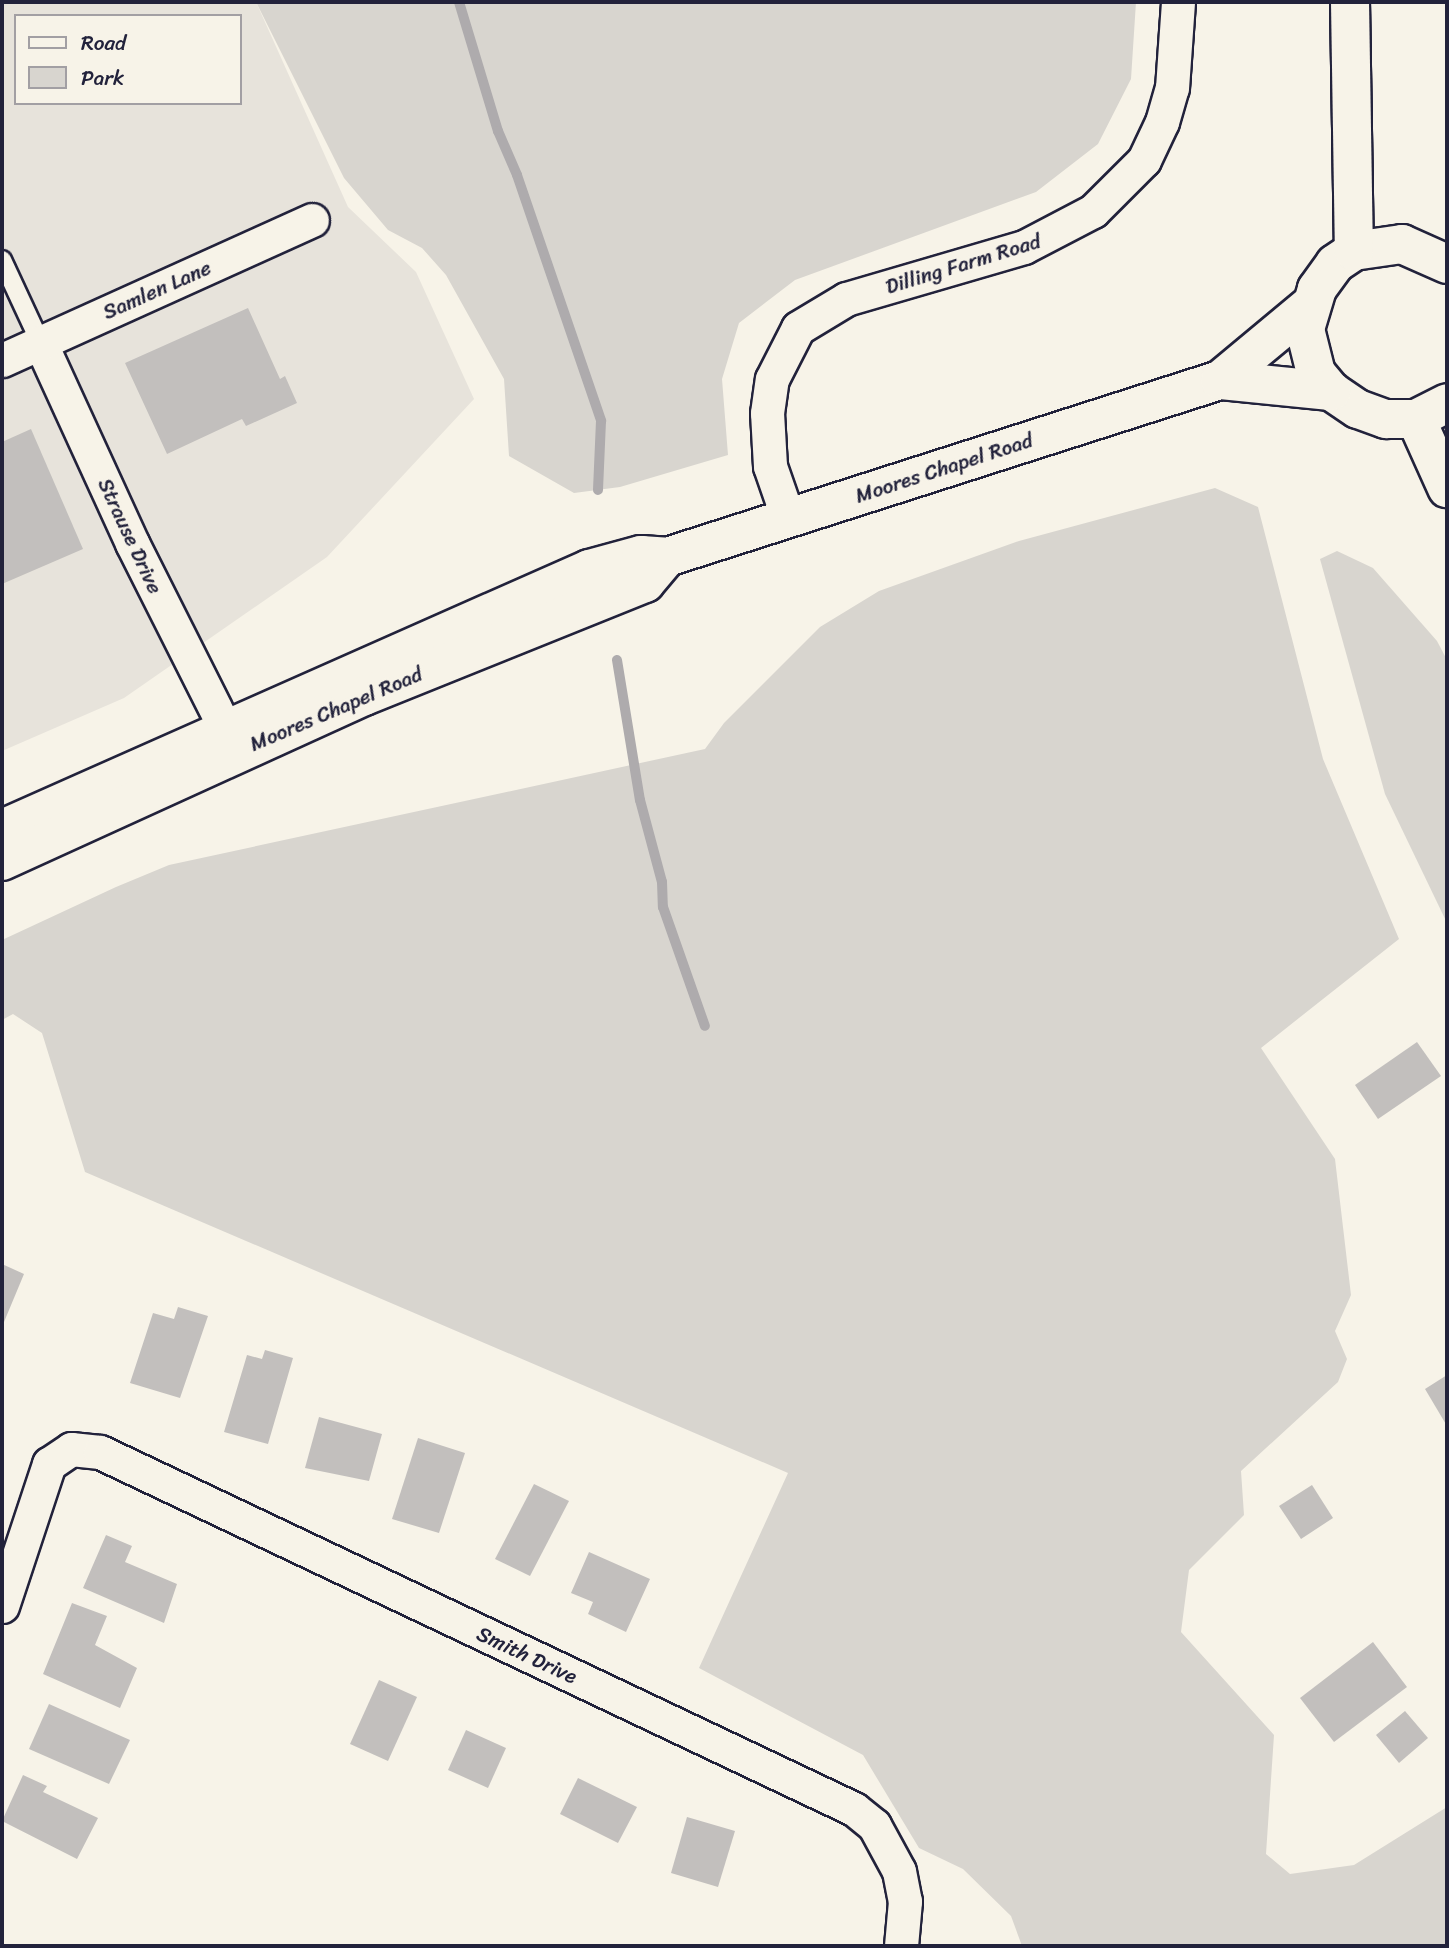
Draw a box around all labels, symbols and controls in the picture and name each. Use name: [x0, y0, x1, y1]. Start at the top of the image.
legend: [14, 14, 242, 105]
text: Road: [81, 24, 126, 62]
text: Park: [81, 59, 124, 97]
street label: Dilling Farm Road: [882, 228, 1044, 300]
street label: Samlen Lane: [99, 255, 215, 325]
street label: Moores Chapel Road: [852, 427, 1036, 509]
street label: Strause Drive: [92, 474, 168, 598]
street label: Moores Chapel Road: [246, 661, 426, 757]
street label: Smith Drive: [473, 1621, 581, 1689]

